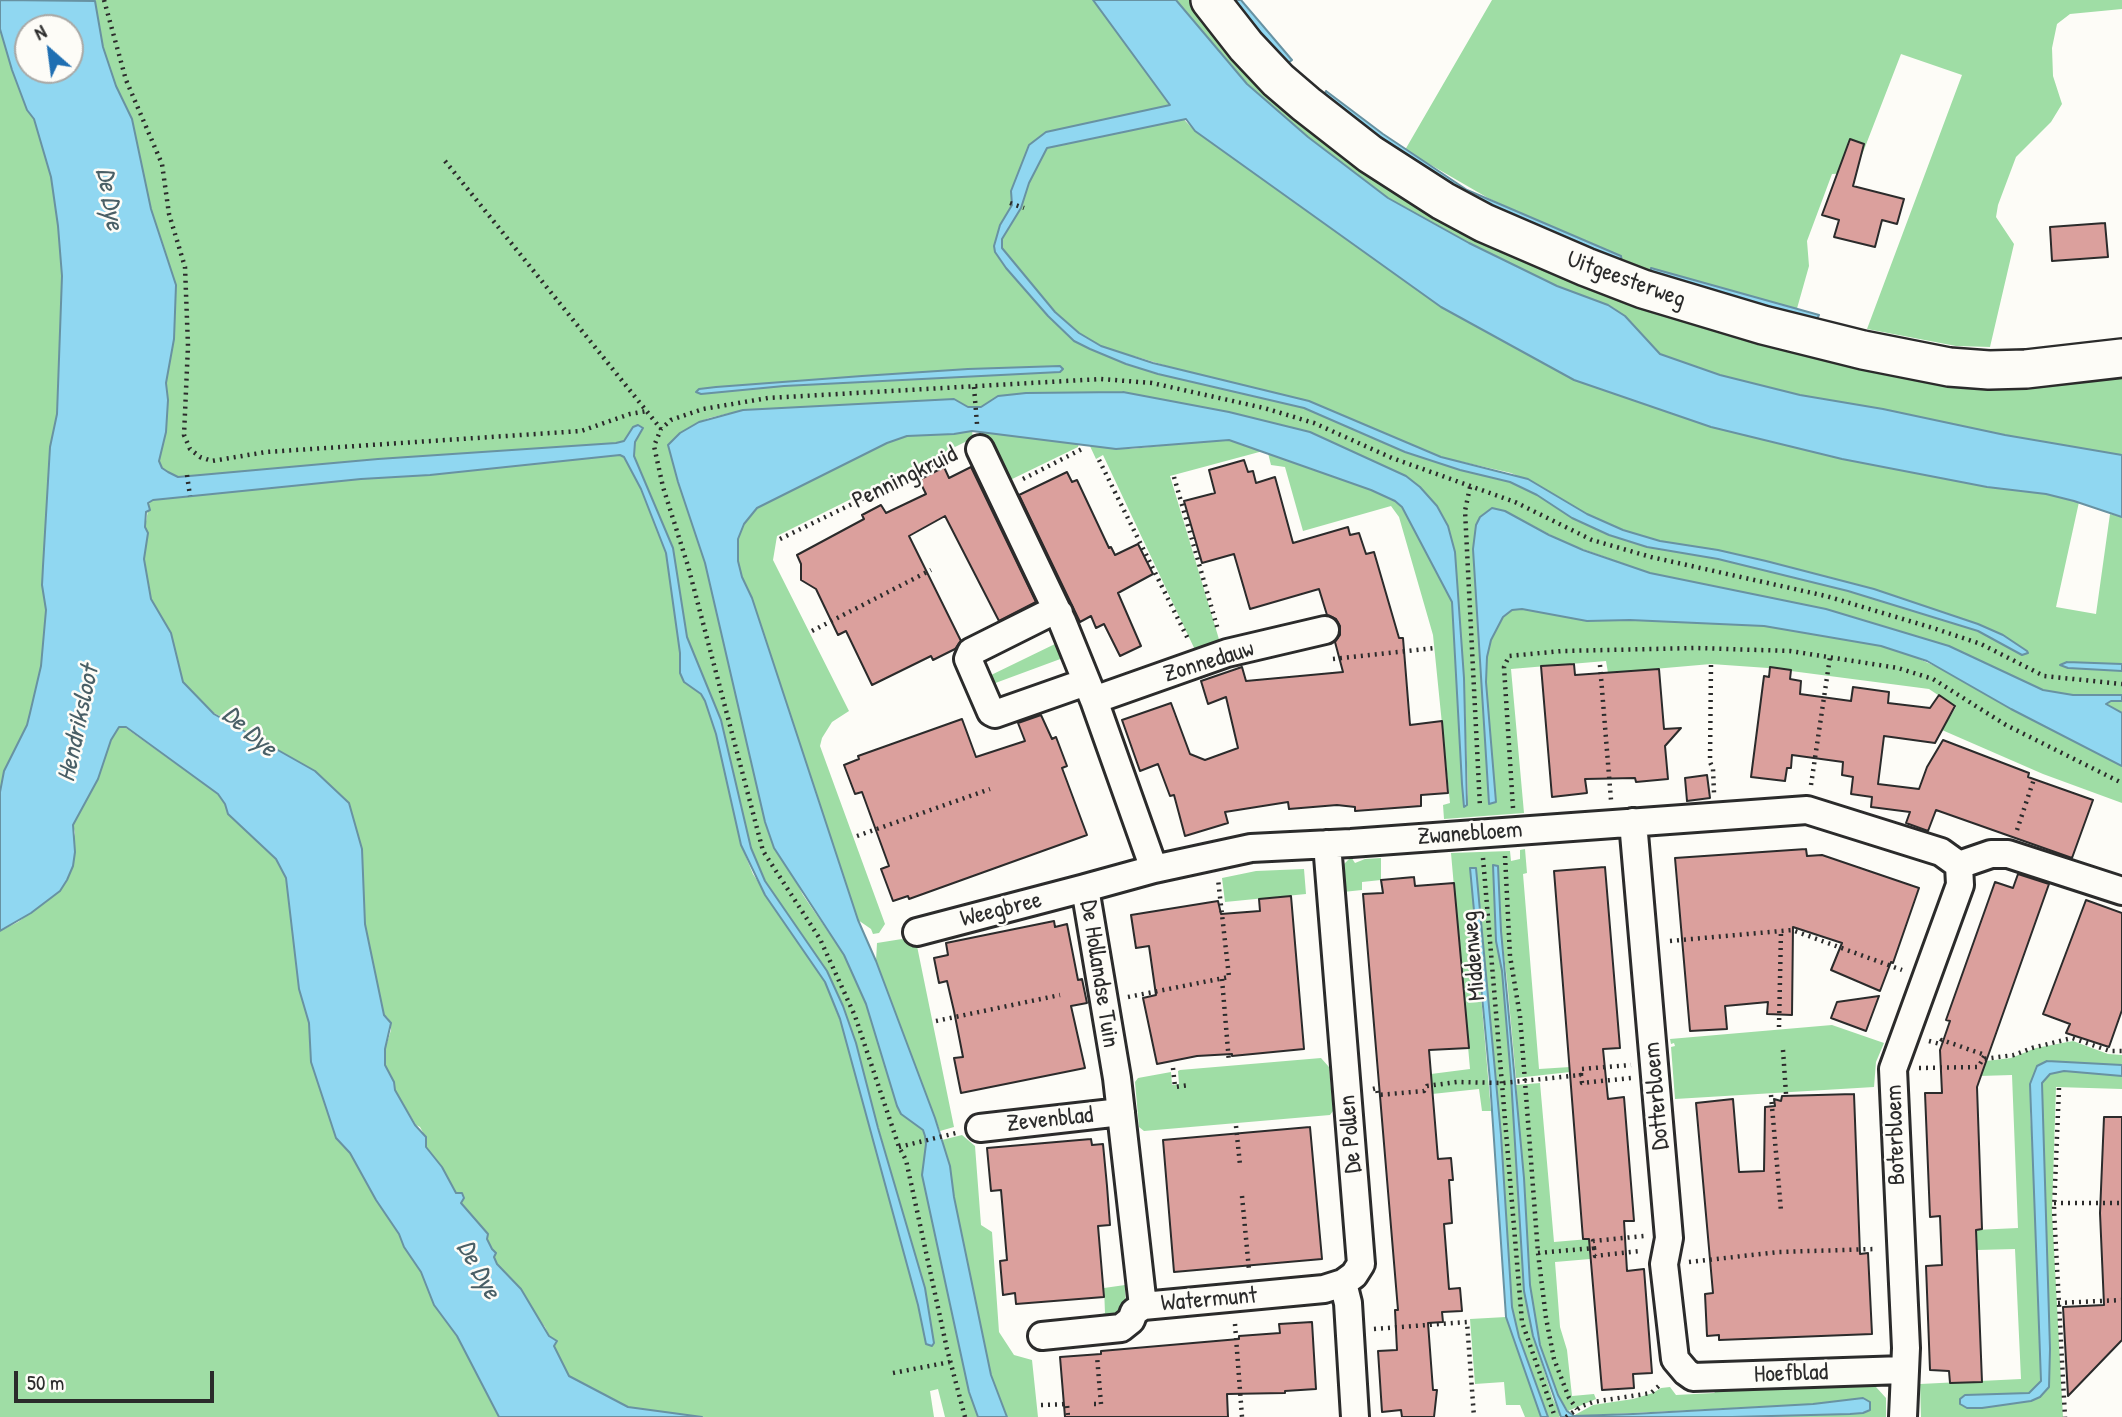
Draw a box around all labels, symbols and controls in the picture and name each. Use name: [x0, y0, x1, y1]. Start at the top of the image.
north arrow: [14, 14, 84, 84]
text: N: [30, 18, 51, 46]
water label: De Dye: [88, 166, 130, 232]
street label: Uitgeesterweg: [1563, 245, 1689, 315]
street label: Penningkruid: [848, 440, 962, 516]
street label: Zonnedauw: [1161, 635, 1257, 689]
water label: Hendriksloot: [51, 663, 107, 785]
water label: De Dye: [215, 700, 283, 764]
street label: Zwanebloem: [1417, 816, 1523, 852]
street label: Weegbree: [957, 886, 1045, 934]
street label: De Hollandse Tuin: [1073, 898, 1125, 1050]
street label: Middenweg: [1456, 910, 1492, 1002]
street label: Dotterbloem: [1638, 1041, 1676, 1151]
street label: Boterbloem: [1880, 1084, 1912, 1186]
street label: De Pollen: [1333, 1094, 1369, 1174]
street label: Zevenblad: [1005, 1101, 1095, 1139]
water label: De Dye: [449, 1235, 507, 1305]
street label: Watermunt: [1160, 1281, 1258, 1319]
scale bar: [18, 1358, 217, 1402]
street label: Hoefblad: [1753, 1358, 1829, 1390]
text: 50 m: [27, 1368, 64, 1397]

